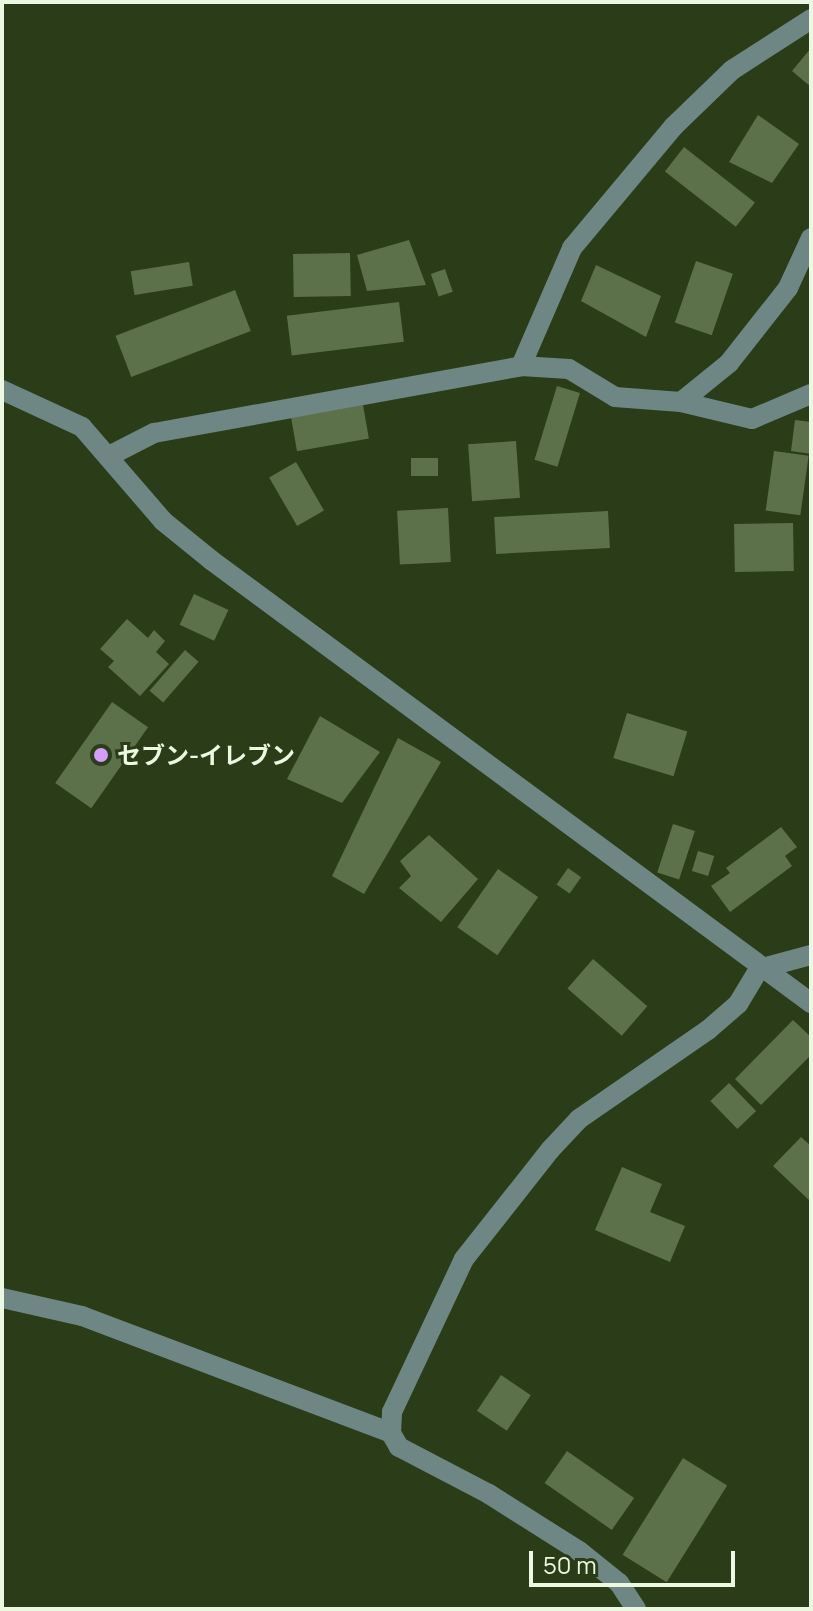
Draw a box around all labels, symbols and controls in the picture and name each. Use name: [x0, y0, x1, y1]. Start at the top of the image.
place label: セブン-イレブン: [117, 741, 295, 769]
marker: セブン-イレブン: [92, 746, 110, 764]
scale bar: [533, 1535, 739, 1585]
text: 50 m: [543, 1548, 597, 1581]

